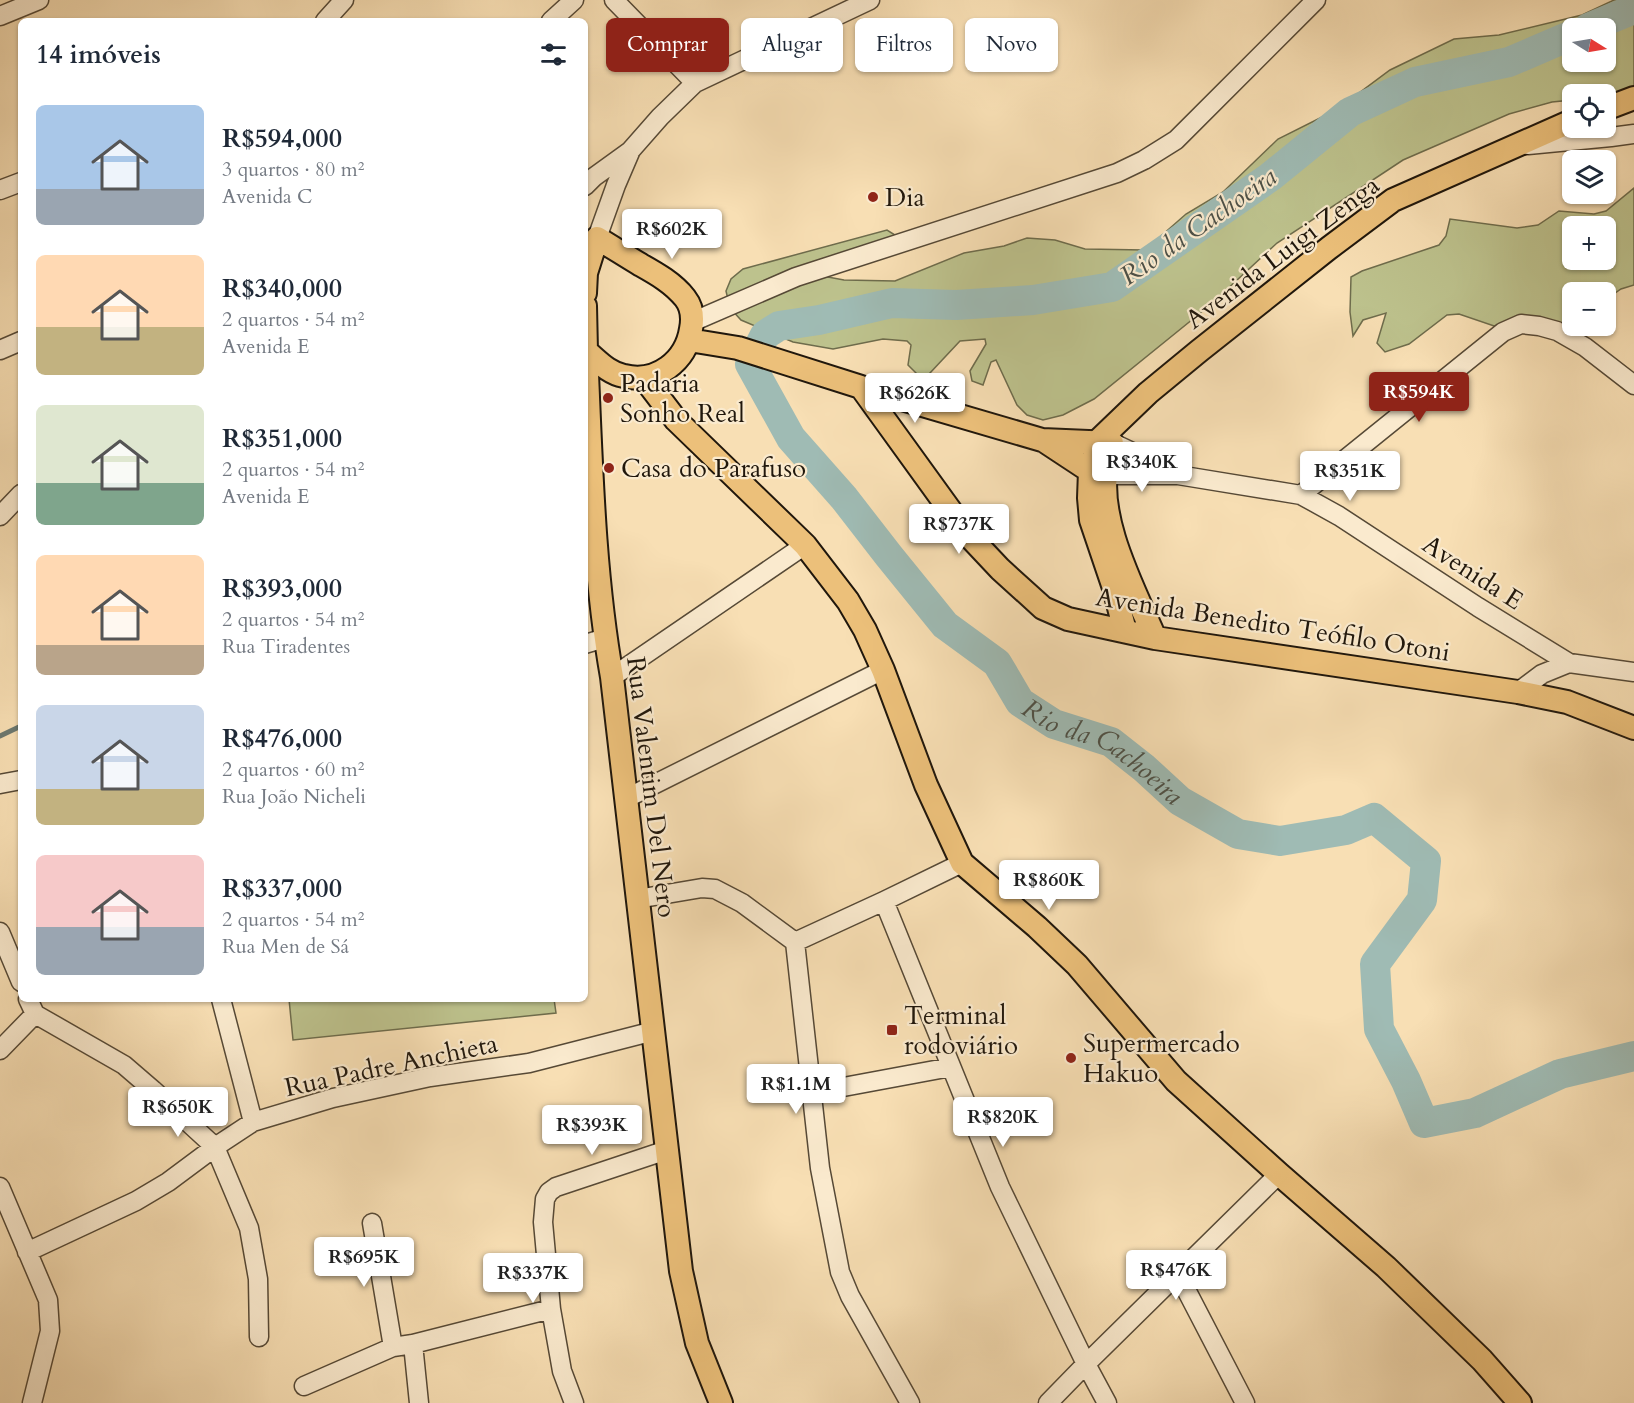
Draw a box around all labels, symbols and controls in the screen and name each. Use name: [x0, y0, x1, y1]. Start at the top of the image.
chip: Comprar: [606, 18, 729, 72]
chip: Alugar: [741, 18, 843, 72]
chip: Filtros: [855, 18, 953, 72]
chip: Novo: [965, 18, 1058, 72]
north arrow: [1562, 18, 1616, 72]
map controls: [1562, 18, 1616, 336]
text: 14 imóveis: [36, 37, 161, 72]
icon: filters: [537, 38, 570, 71]
button: locate: [1562, 84, 1616, 138]
text: R$594,000: [222, 121, 342, 156]
icon: home: [84, 129, 156, 201]
button: layers: [1562, 150, 1616, 204]
text: 3 quartos · 80 m²: [222, 156, 364, 183]
water label: Rio da Cachoeira: [1112, 159, 1284, 294]
street label: Avenida Luigi Zenga: [1178, 168, 1387, 337]
place label: Dia: [885, 180, 925, 215]
text: Avenida C: [222, 183, 312, 210]
marker: Dia: [866, 190, 880, 204]
pin: R$602K: [623, 209, 721, 260]
text: R$602K: [636, 215, 708, 242]
button: +: [1562, 216, 1616, 270]
text: R$340,000: [222, 271, 342, 306]
icon: home: [84, 279, 156, 351]
button: −: [1562, 282, 1616, 336]
text: 2 quartos · 54 m²: [222, 306, 364, 333]
text: Avenida E: [222, 333, 309, 360]
place label: Padaria Sonho Real: [620, 366, 745, 431]
pin: R$594K: [1370, 372, 1468, 423]
pin: R$626K: [866, 373, 964, 424]
text: R$594K: [1383, 378, 1455, 405]
text: R$626K: [879, 379, 951, 406]
marker: Padaria Sonho Real: [601, 391, 615, 405]
text: R$351,000: [222, 421, 342, 456]
icon: home: [84, 429, 156, 501]
pin: R$340K: [1093, 442, 1191, 493]
text: R$340K: [1106, 448, 1178, 475]
place label: Casa do Parafuso: [621, 451, 806, 486]
pin: R$351K: [1301, 451, 1399, 502]
text: 2 quartos · 54 m²: [222, 456, 364, 483]
text: R$351K: [1314, 457, 1386, 484]
marker: Casa do Parafuso: [602, 461, 616, 475]
text: Avenida E: [222, 483, 309, 510]
pin: R$737K: [910, 504, 1008, 555]
text: R$737K: [923, 510, 995, 537]
street label: Avenida E: [1416, 527, 1530, 618]
text: R$393,000: [222, 571, 342, 606]
icon: home: [84, 579, 156, 651]
street label: Avenida Benedito Teófilo Otoni: [1093, 579, 1453, 670]
text: 2 quartos · 54 m²: [222, 606, 364, 633]
text: Rua Tiradentes: [222, 633, 350, 660]
street label: Rua Valentim Del Nero: [618, 655, 685, 920]
water label: Rio da Cachoeira: [1014, 690, 1191, 814]
text: R$476,000: [222, 721, 342, 756]
icon: home: [84, 729, 156, 801]
text: 2 quartos · 60 m²: [222, 756, 364, 783]
text: Rua João Nicheli: [222, 783, 366, 810]
pin: R$860K: [1000, 860, 1098, 911]
text: R$860K: [1013, 866, 1085, 893]
text: R$337,000: [222, 871, 342, 906]
icon: home: [84, 879, 156, 951]
text: 2 quartos · 54 m²: [222, 906, 364, 933]
text: Rua Men de Sá: [222, 933, 349, 960]
place label: Terminal rodoviário: [904, 998, 1018, 1063]
marker: Terminal rodoviário: [885, 1023, 899, 1037]
street label: Rua Padre Anchieta: [281, 1026, 501, 1105]
place label: Supermercado Hakuo: [1083, 1026, 1240, 1091]
marker: Supermercado Hakuo: [1064, 1051, 1078, 1065]
pin: R$1.1M: [747, 1064, 845, 1115]
text: R$1.1M: [761, 1070, 831, 1097]
pin: R$650K: [129, 1087, 227, 1138]
text: R$650K: [142, 1093, 214, 1120]
pin: R$820K: [954, 1097, 1052, 1148]
text: R$820K: [967, 1103, 1039, 1130]
pin: R$393K: [543, 1105, 641, 1156]
text: R$393K: [556, 1111, 628, 1138]
pin: R$695K: [315, 1237, 413, 1288]
text: R$695K: [328, 1243, 400, 1270]
pin: R$476K: [1127, 1250, 1225, 1301]
pin: R$337K: [484, 1253, 582, 1304]
text: R$476K: [1140, 1256, 1212, 1283]
text: R$337K: [497, 1259, 569, 1286]

